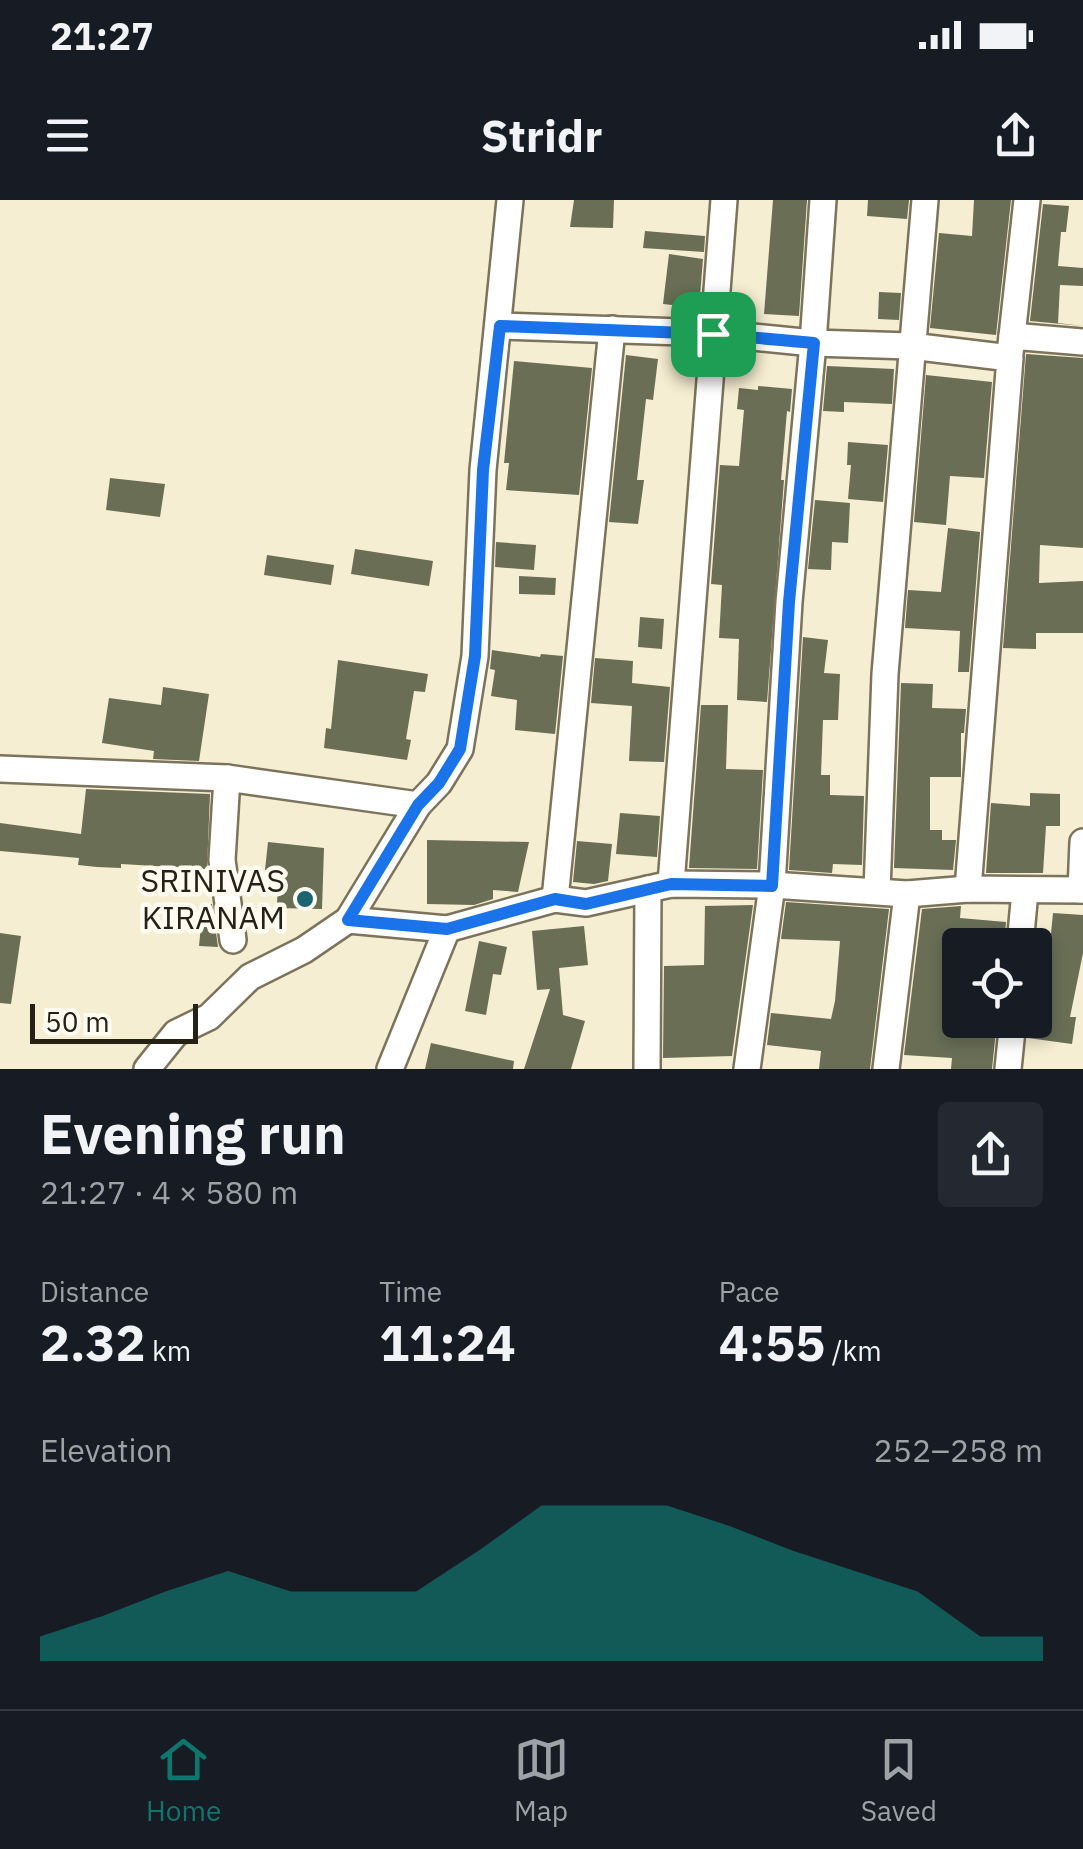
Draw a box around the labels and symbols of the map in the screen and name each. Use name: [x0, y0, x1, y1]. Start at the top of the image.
pin: [671, 292, 756, 377]
place label: SRINIVAS KIRANAM: [140, 859, 285, 938]
marker: SRINIVAS KIRANAM: [294, 888, 316, 910]
scale bar: [30, 999, 198, 1044]

